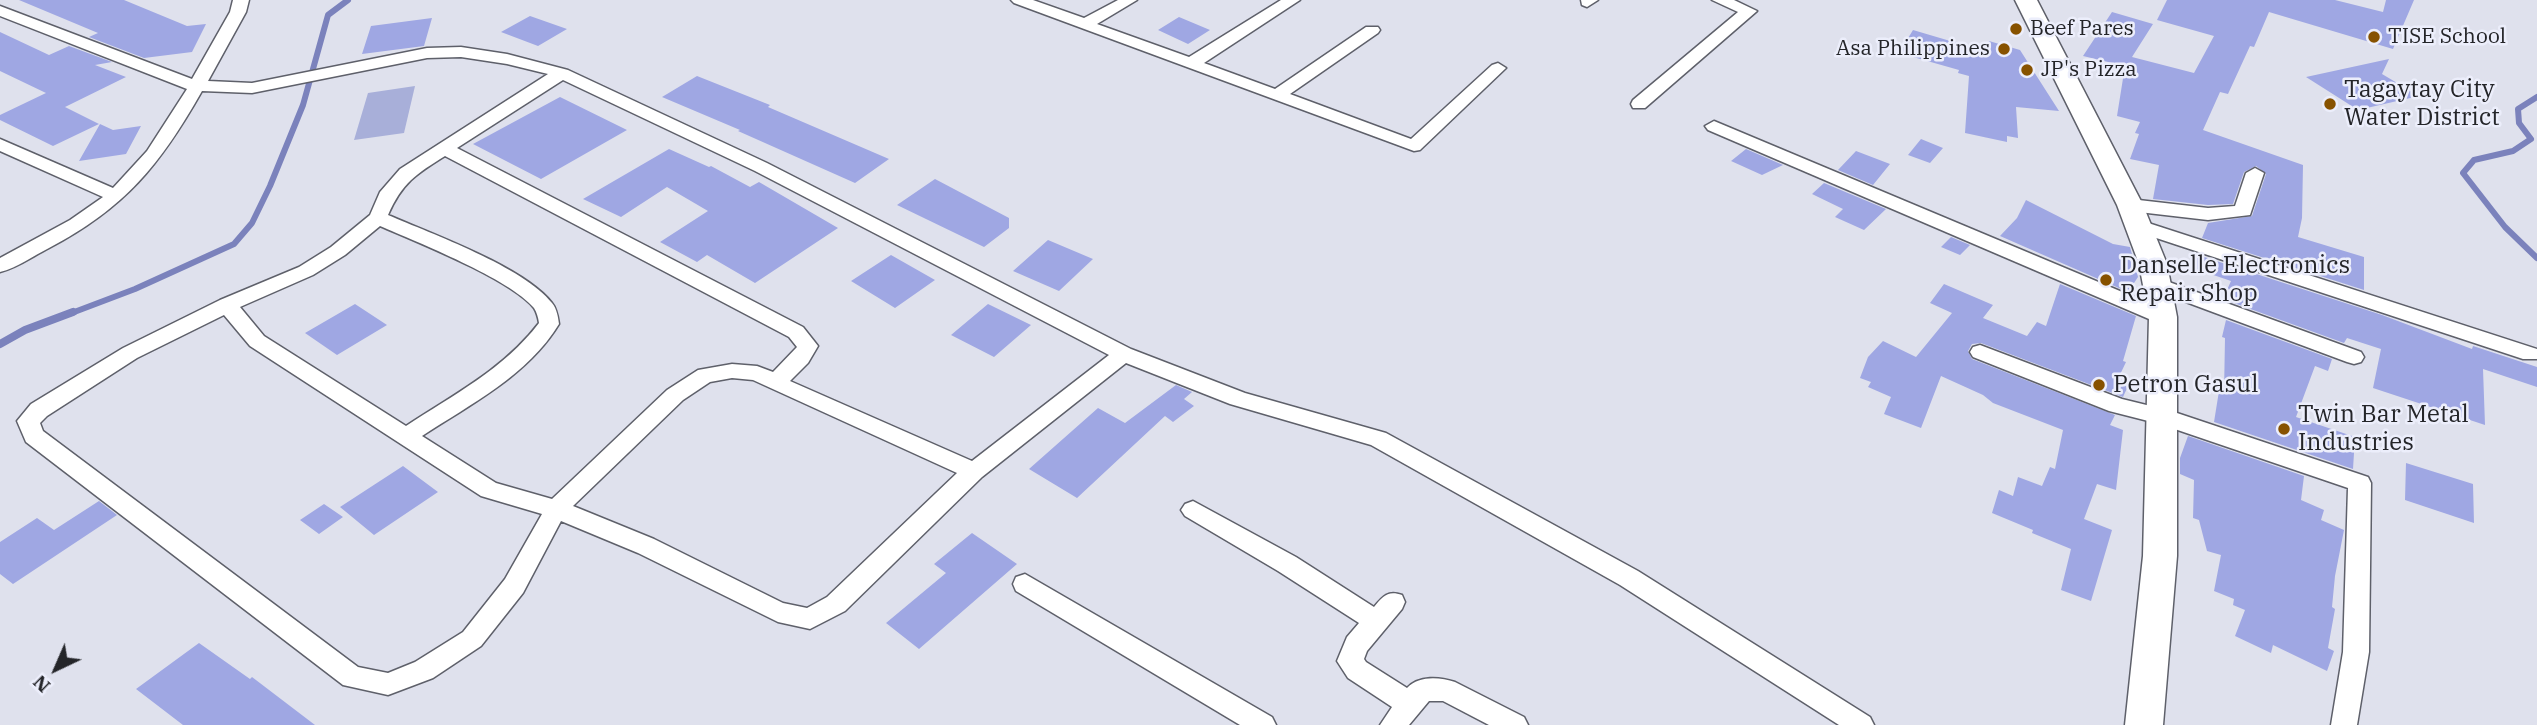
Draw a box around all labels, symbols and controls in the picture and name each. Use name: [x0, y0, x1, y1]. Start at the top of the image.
place label: Beef Pares: [2030, 16, 2134, 42]
marker: Beef Pares: [2008, 21, 2024, 37]
place label: TISE School: [2388, 24, 2506, 50]
marker: TISE School: [2366, 29, 2382, 45]
place label: Asa Philippines: [1836, 36, 1990, 62]
marker: Asa Philippines: [1996, 41, 2012, 57]
place label: JP's Pizza: [2041, 57, 2137, 83]
marker: JP's Pizza: [2019, 62, 2035, 78]
place label: Tagaytay City Water District: [2344, 76, 2500, 132]
marker: Tagaytay City Water District: [2322, 96, 2338, 112]
place label: Danselle Electronics Repair Shop: [2120, 252, 2350, 308]
marker: Danselle Electronics Repair Shop: [2098, 272, 2114, 288]
place label: Petron Gasul: [2113, 371, 2258, 399]
marker: Petron Gasul: [2091, 377, 2107, 393]
place label: Twin Bar Metal Industries: [2298, 401, 2469, 457]
marker: Twin Bar Metal Industries: [2276, 421, 2292, 437]
north arrow: [21, 634, 91, 704]
text: N: [28, 670, 55, 698]

